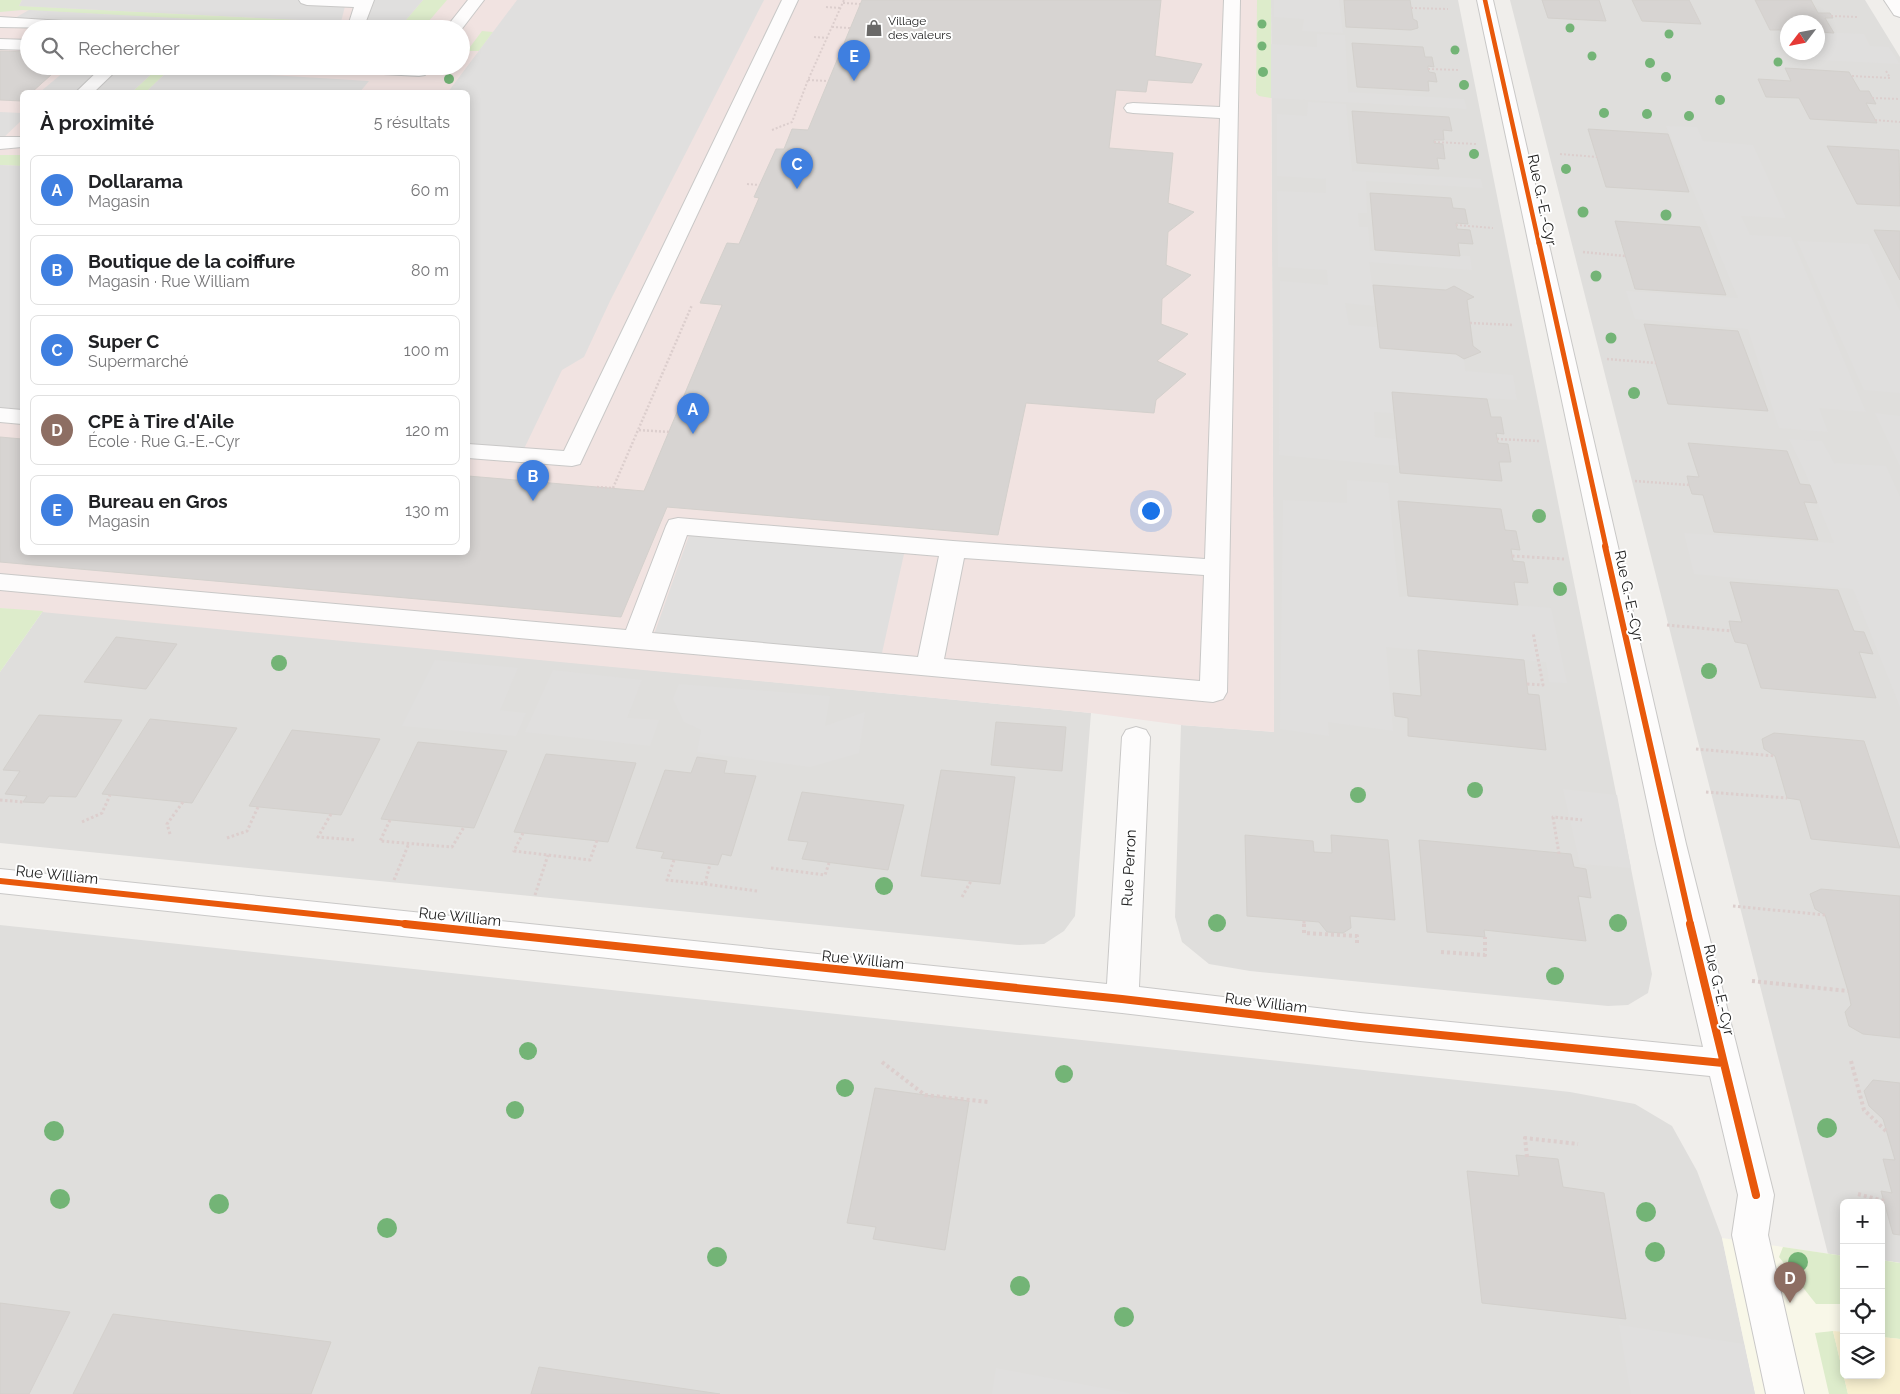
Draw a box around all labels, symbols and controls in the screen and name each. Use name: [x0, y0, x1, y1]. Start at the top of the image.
place label: Village des valeurs: [888, 14, 951, 42]
north arrow: [1780, 15, 1825, 60]
shop icon: Village des valeurs: [864, 18, 884, 38]
search box: [20, 20, 470, 75]
icon: search: [38, 34, 66, 62]
text: Rechercher: [78, 37, 180, 59]
pin: E: [838, 40, 870, 81]
text: À proximité: [40, 110, 154, 135]
text: 5 résultats: [374, 113, 450, 132]
pin: C: [781, 148, 813, 189]
street label: Rue G.-E.-Cyr: [1524, 153, 1561, 248]
text: Dollarama: [88, 170, 183, 192]
text: A: [52, 181, 62, 200]
text: 60 m: [411, 181, 449, 200]
text: Magasin: [88, 192, 150, 211]
text: Boutique de la coiffure: [88, 250, 295, 272]
text: B: [52, 261, 62, 280]
text: 80 m: [411, 261, 449, 280]
text: Magasin · Rue William: [88, 272, 250, 291]
text: Super C: [88, 330, 159, 352]
text: C: [52, 341, 62, 360]
text: 100 m: [404, 341, 449, 360]
text: Supermarché: [88, 352, 188, 371]
pin: A: [677, 393, 709, 434]
text: CPE à Tire d'Aile: [88, 410, 234, 432]
text: D: [51, 421, 63, 440]
text: 120 m: [405, 421, 449, 440]
text: École · Rue G.-E.-Cyr: [88, 432, 240, 451]
pin: B: [517, 460, 549, 501]
text: Bureau en Gros: [88, 490, 228, 512]
your location: [1138, 498, 1164, 524]
text: E: [52, 501, 62, 520]
text: 130 m: [405, 501, 449, 520]
text: Magasin: [88, 512, 150, 531]
street label: Rue G.-E.-Cyr: [1611, 549, 1648, 644]
street label: Rue Perron: [1118, 829, 1140, 907]
street label: Rue William: [15, 862, 99, 888]
street label: Rue William: [418, 904, 502, 930]
street label: Rue G.-E.-Cyr: [1700, 943, 1738, 1038]
street label: Rue William: [821, 947, 905, 973]
street label: Rue William: [1224, 989, 1308, 1017]
map controls: [1840, 1199, 1885, 1379]
button: +: [1840, 1199, 1885, 1244]
button: −: [1840, 1244, 1885, 1289]
pin: D: [1774, 1262, 1806, 1303]
button: locate: [1840, 1289, 1885, 1334]
button: layers: [1840, 1334, 1885, 1379]

